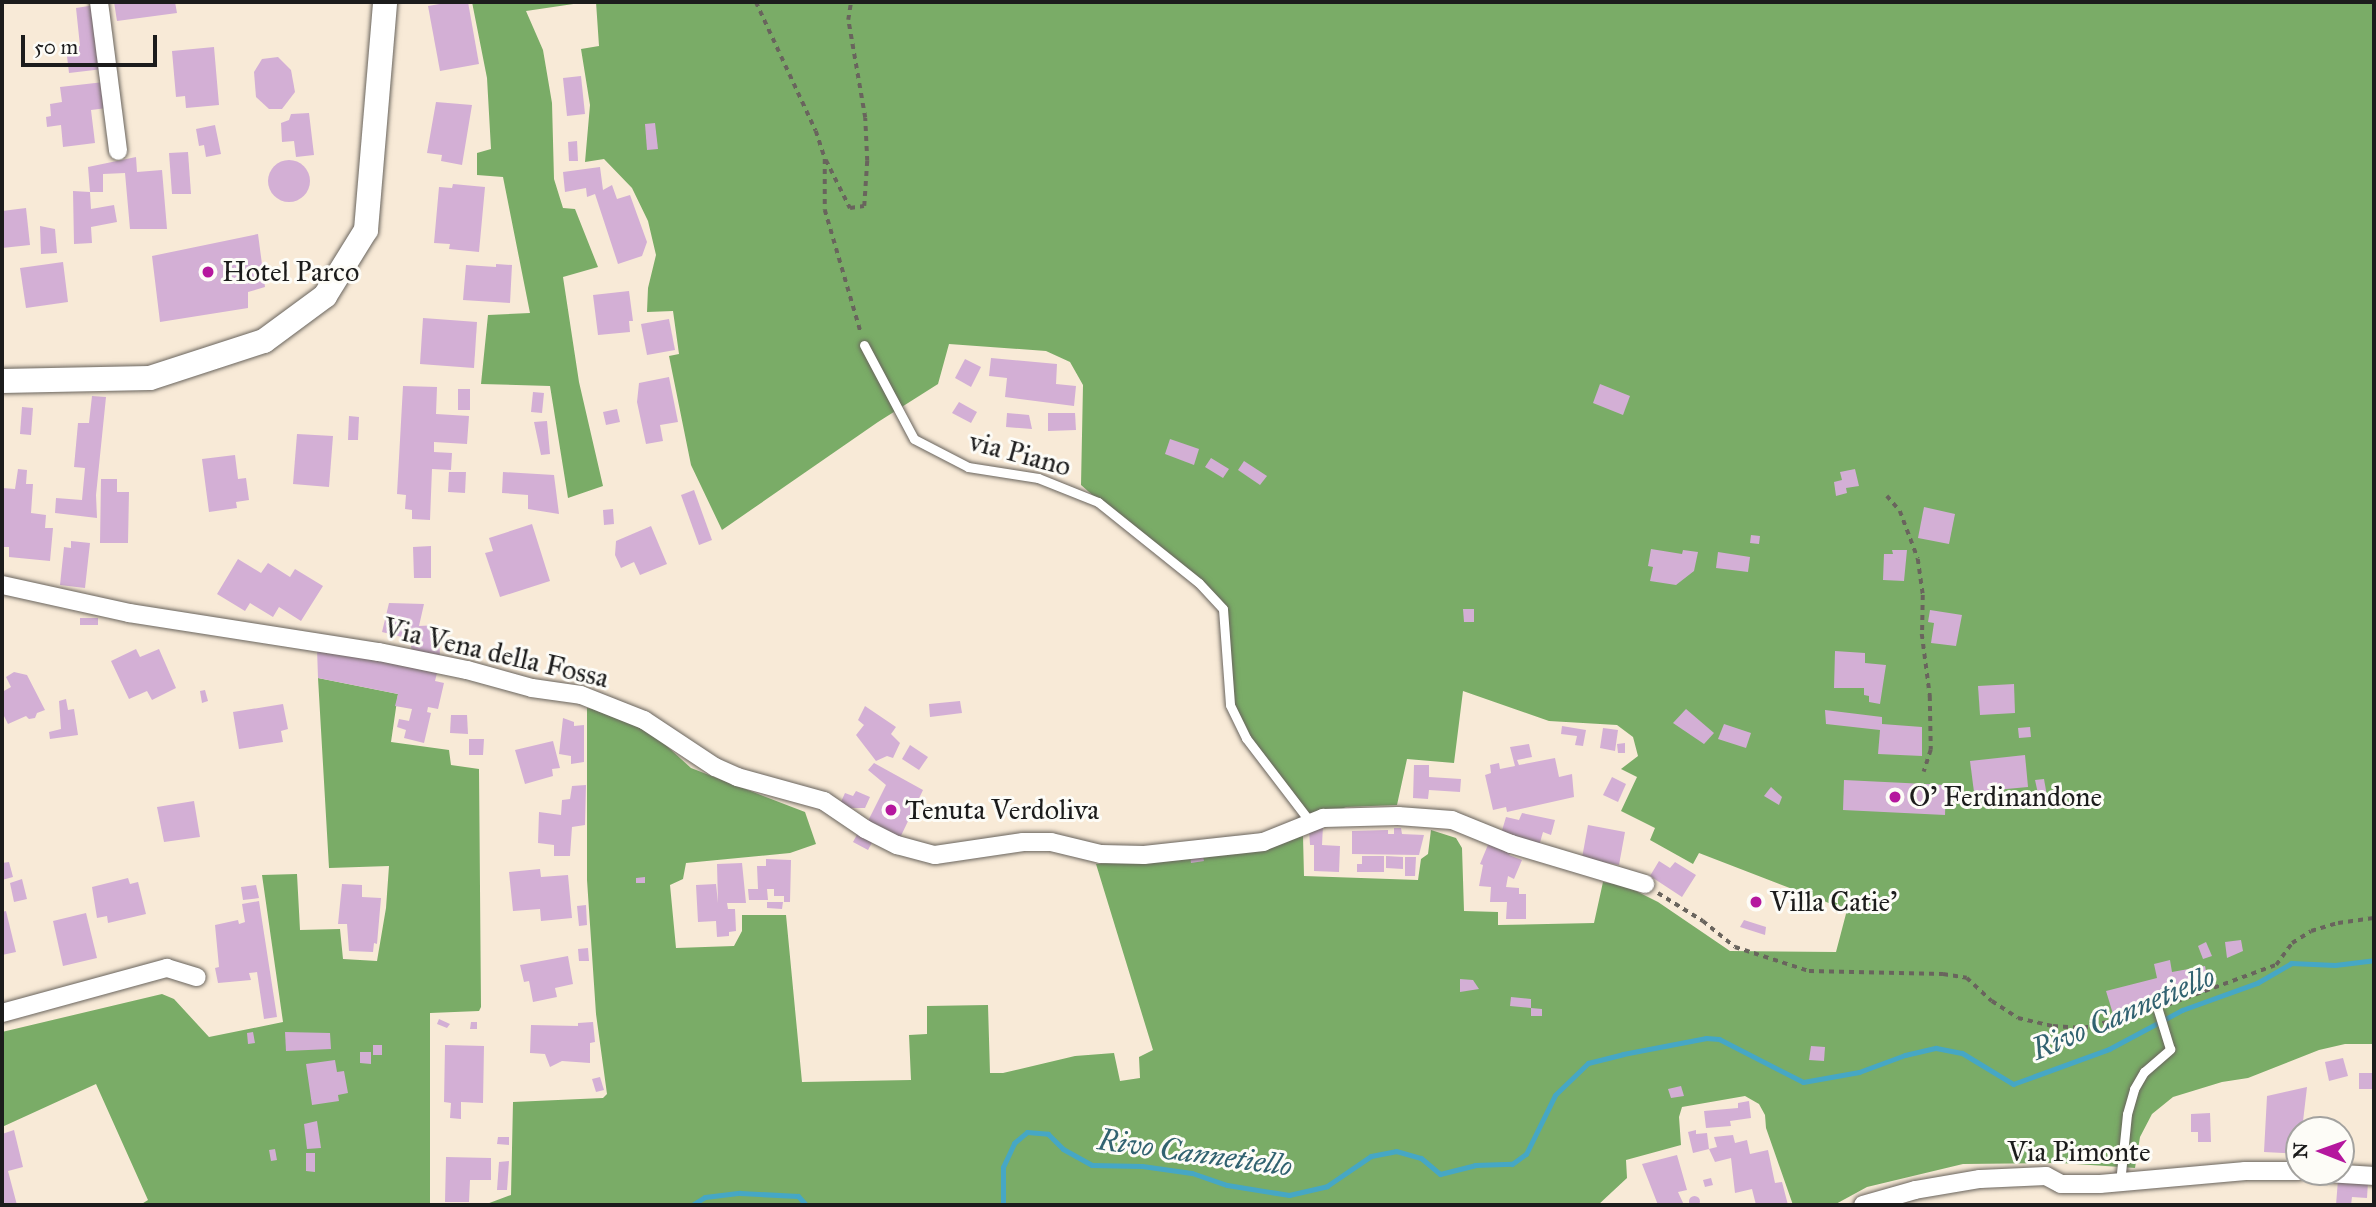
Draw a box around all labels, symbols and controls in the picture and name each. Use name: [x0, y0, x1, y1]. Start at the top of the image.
scale bar: [24, 21, 161, 65]
text: 50 m: [34, 34, 78, 60]
place label: Hotel Parco: [222, 255, 359, 289]
marker: Hotel Parco: [200, 264, 216, 280]
street label: via Piano: [965, 424, 1075, 484]
street label: Via Vena della Fossa: [380, 611, 612, 695]
place label: O' Ferdinandone: [1909, 780, 2102, 814]
marker: O' Ferdinandone: [1887, 789, 1903, 805]
place label: Tenuta Verdoliva: [905, 793, 1099, 827]
marker: Tenuta Verdoliva: [883, 802, 899, 818]
place label: Villa Catie': [1770, 885, 1897, 919]
marker: Villa Catie': [1748, 894, 1764, 910]
water label: Rivo Cannetiello: [2026, 958, 2220, 1068]
north arrow: [2285, 1116, 2355, 1186]
water label: Rivo Cannetiello: [1096, 1122, 1294, 1184]
street label: Via Pimonte: [2007, 1135, 2151, 1169]
text: N: [2289, 1142, 2312, 1159]

